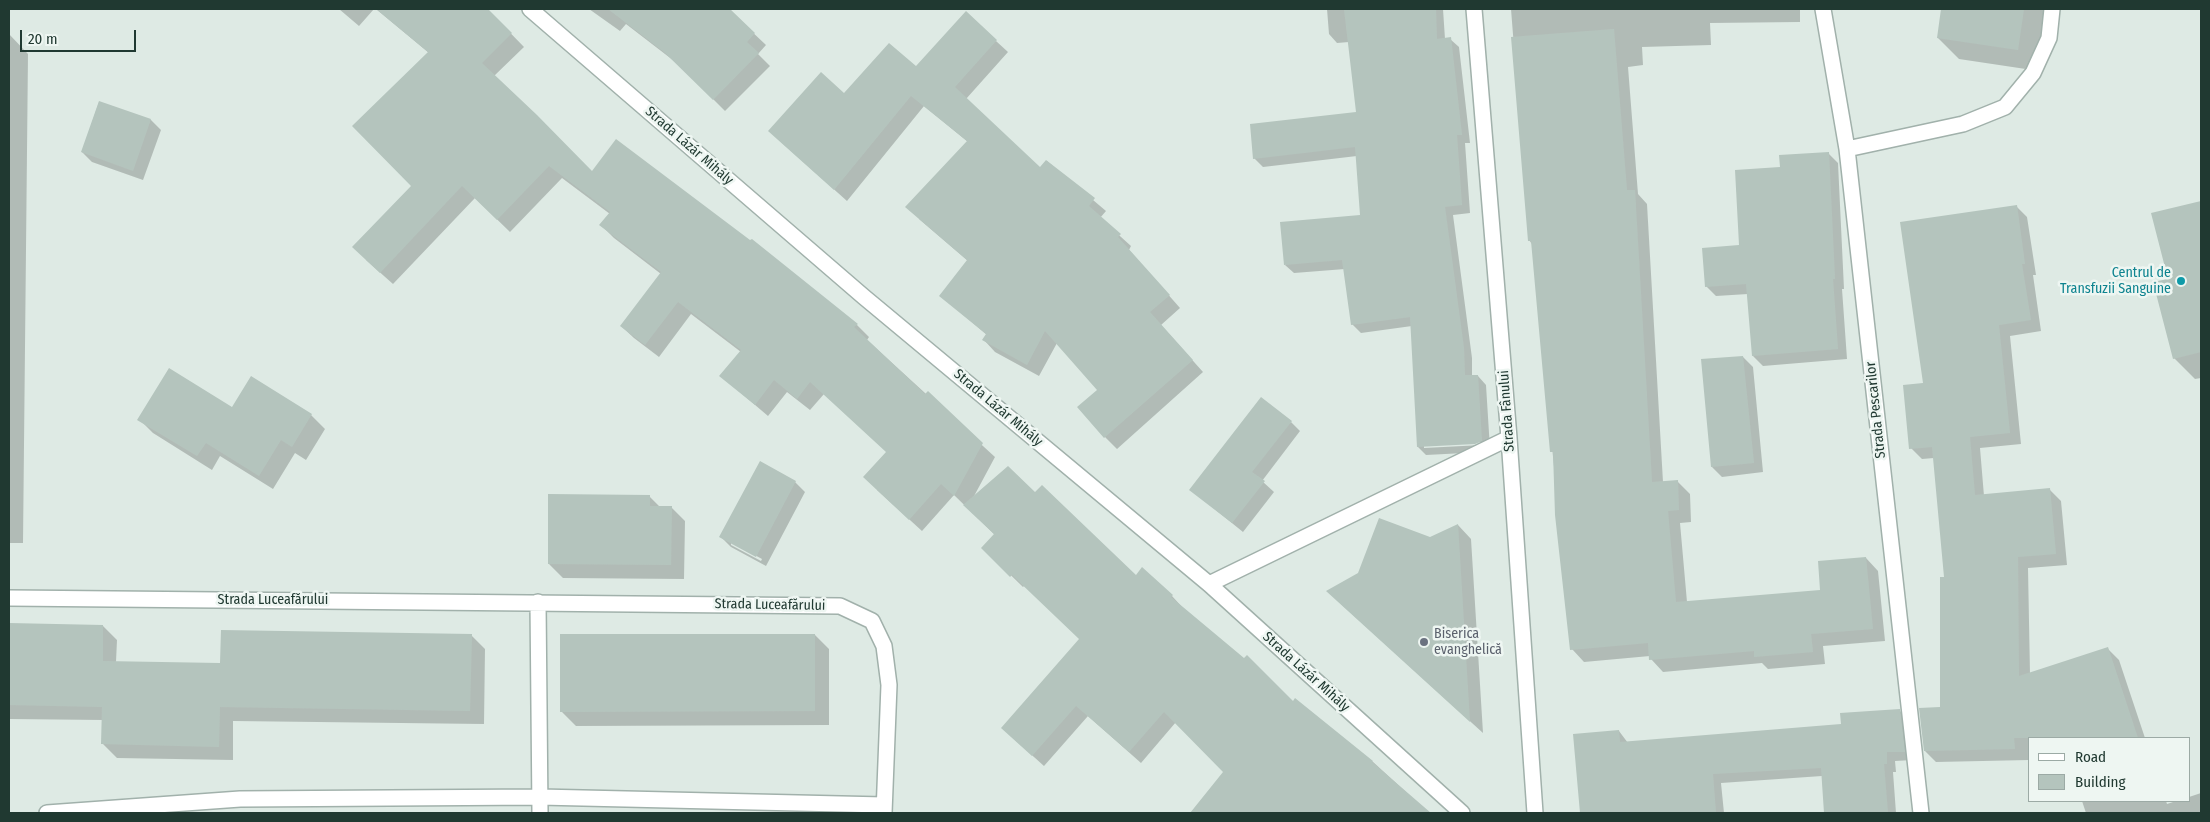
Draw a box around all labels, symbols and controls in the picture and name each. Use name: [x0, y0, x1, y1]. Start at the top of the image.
scale bar: [22, 20, 139, 52]
text: 20 m: [28, 30, 58, 48]
street label: Strada Lázár Mihály: [642, 103, 736, 189]
place label: Centrul de Transfuzii Sanguine: [2060, 265, 2171, 298]
marker: Centrul de Transfuzii Sanguine: [2175, 275, 2187, 287]
street label: Strada Pescarilor: [1863, 361, 1889, 459]
street label: Strada Lázár Mihály: [950, 366, 1046, 450]
street label: Strada Fânului: [1496, 370, 1518, 452]
street label: Strada Luceafărului: [218, 592, 328, 608]
street label: Strada Luceafărului: [714, 596, 826, 614]
place label: Biserica evanghelică: [1434, 626, 1502, 658]
street label: Strada Lázár Mihály: [1259, 629, 1353, 715]
marker: Biserica evanghelică: [1418, 636, 1430, 648]
legend: [2028, 737, 2190, 802]
text: Road: [2075, 748, 2106, 766]
text: Building: [2075, 773, 2126, 791]

